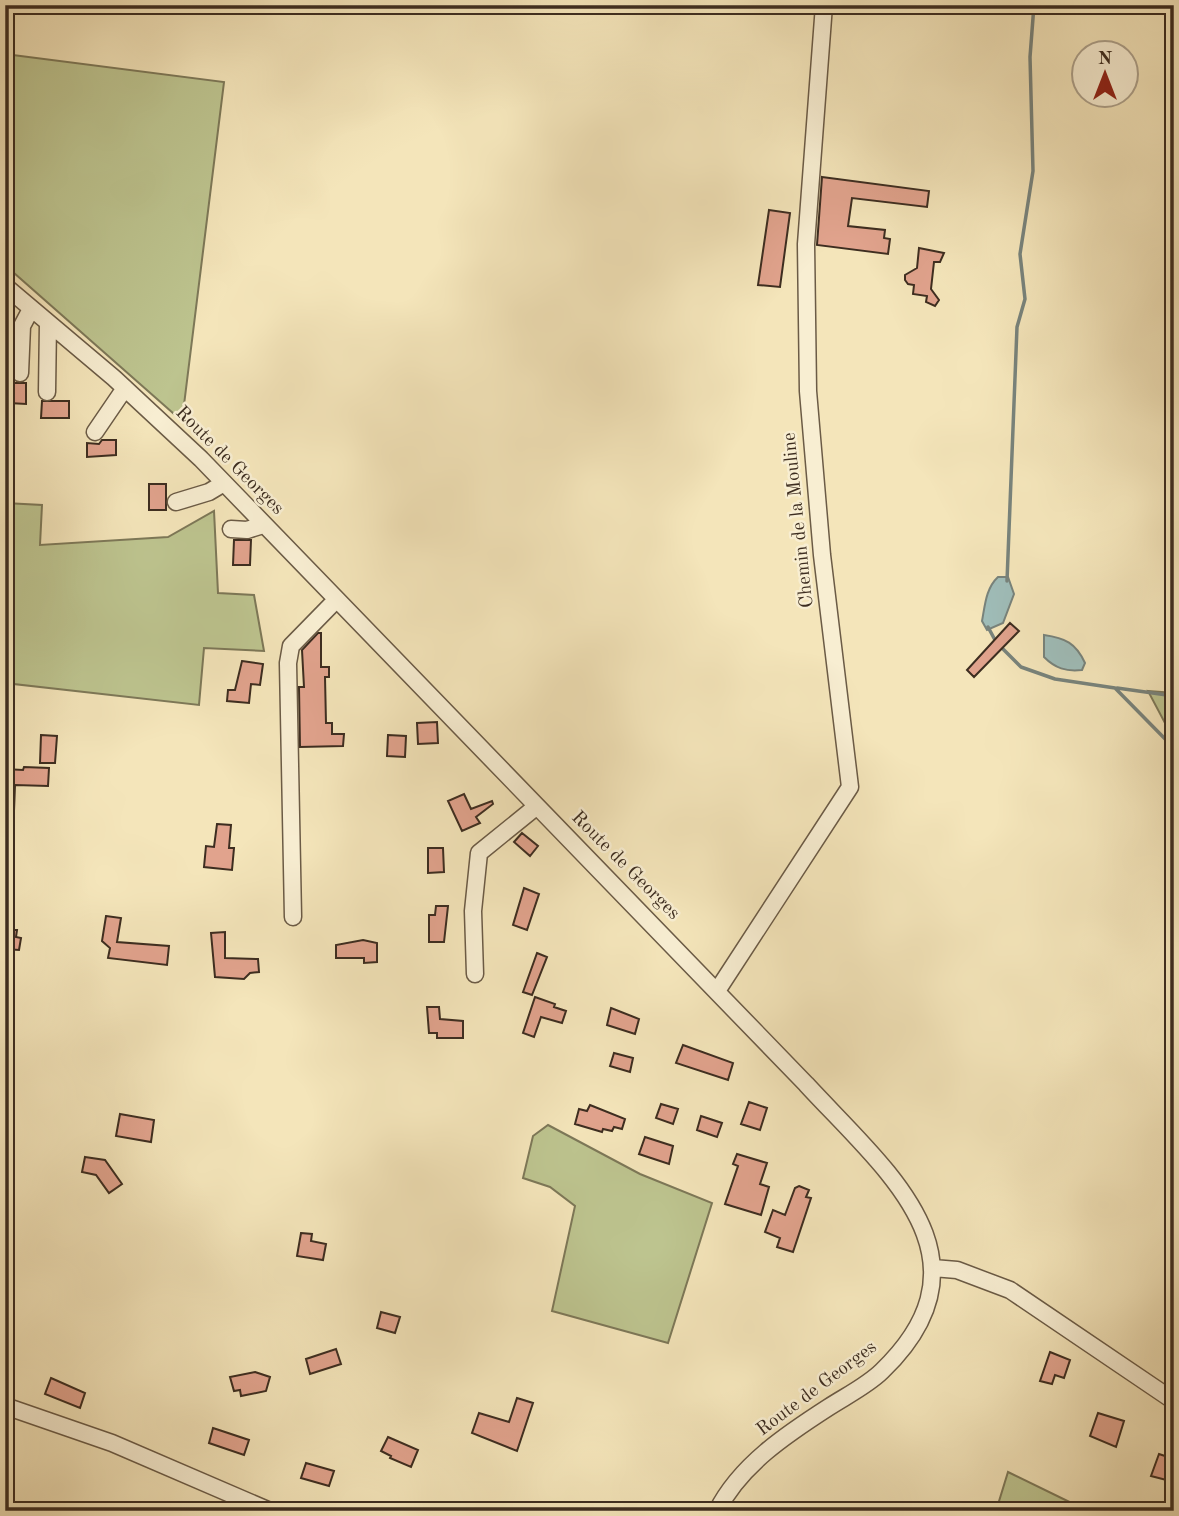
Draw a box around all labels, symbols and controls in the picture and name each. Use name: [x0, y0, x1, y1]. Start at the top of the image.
north arrow: [1070, 38, 1140, 108]
text: N: [1098, 50, 1113, 69]
street label: Route de Georges: [171, 403, 287, 519]
street label: Chemin de la Mouline: [780, 431, 818, 609]
street label: Route de Georges: [567, 808, 683, 924]
street label: Route de Georges: [753, 1338, 881, 1440]

